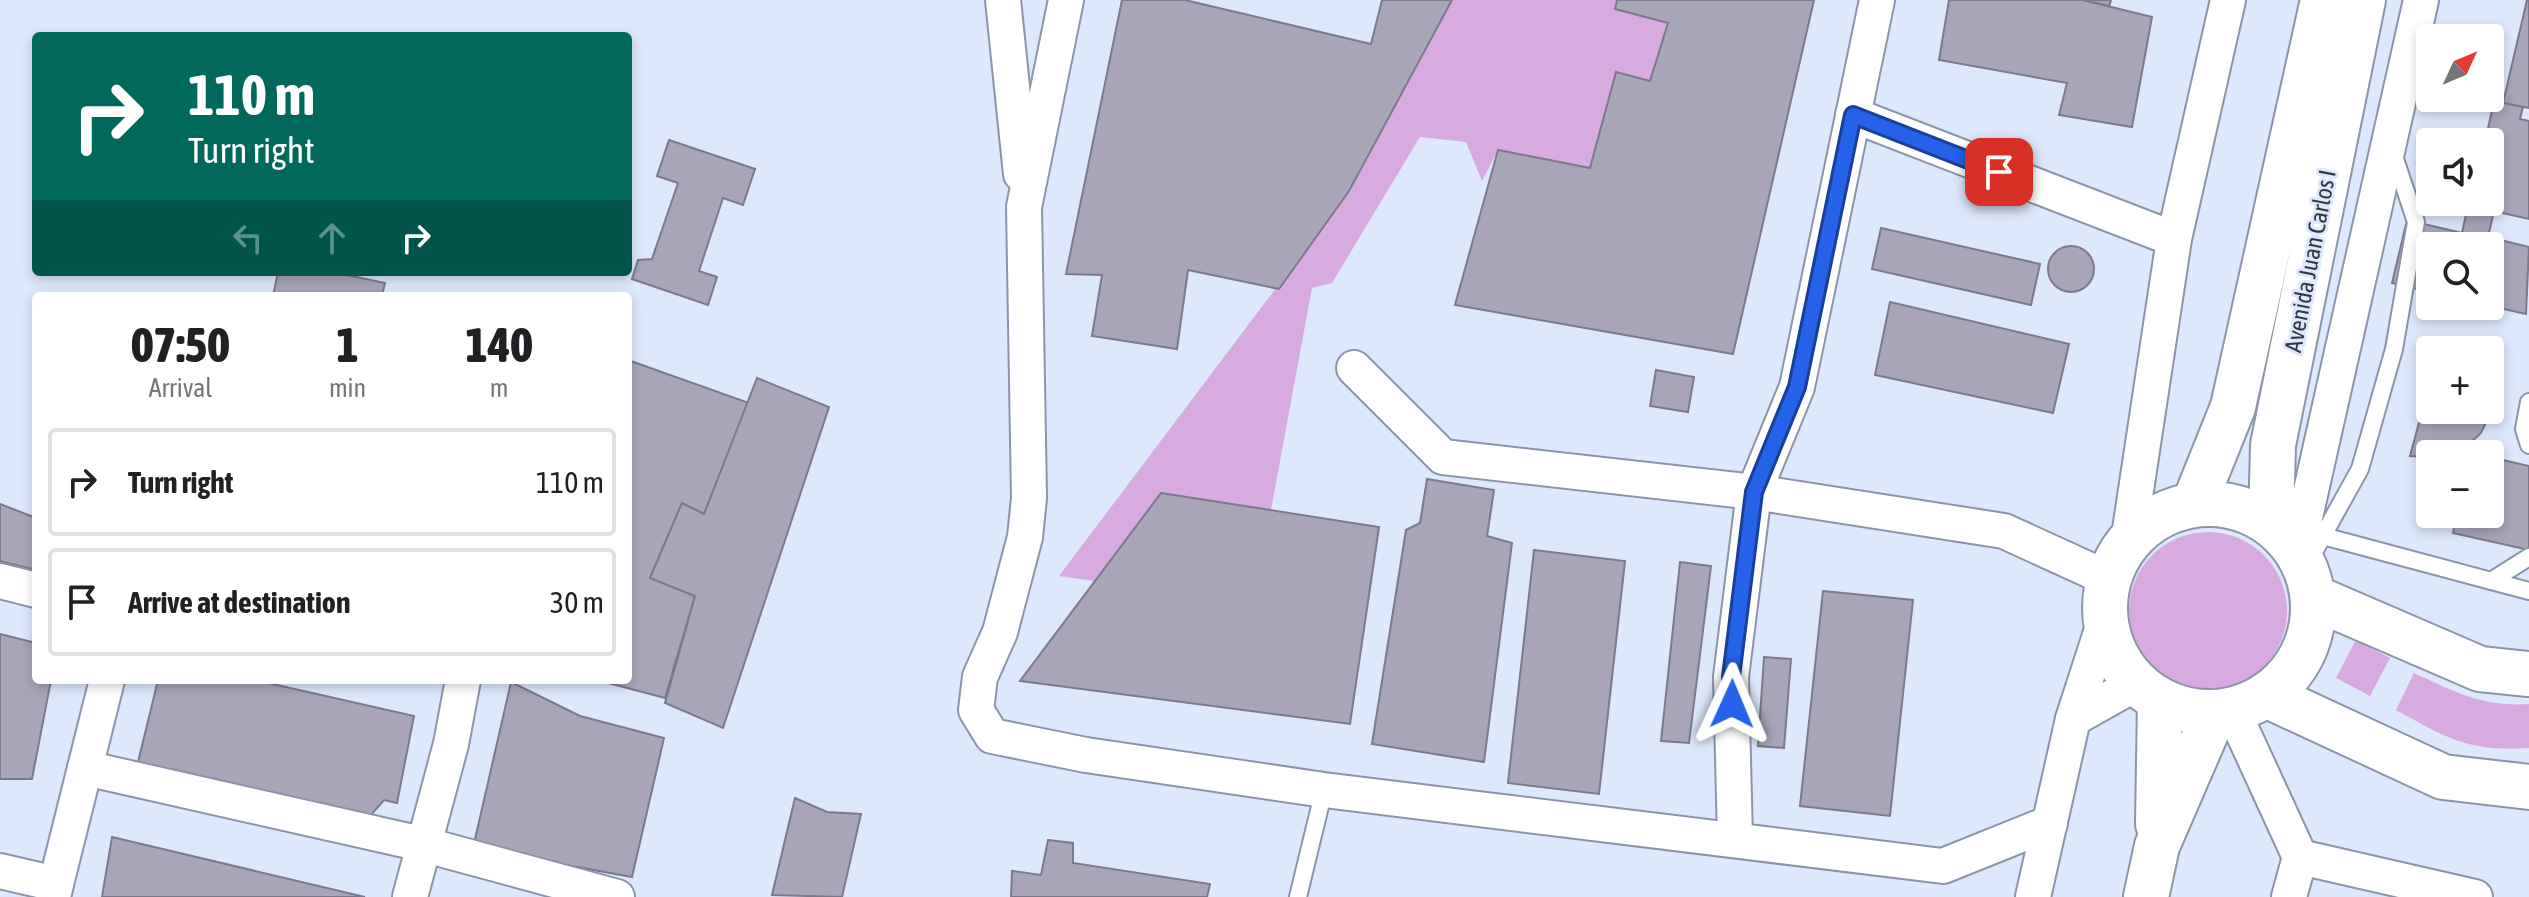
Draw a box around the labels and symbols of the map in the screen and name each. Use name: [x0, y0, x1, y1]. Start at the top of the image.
north arrow: [2416, 24, 2504, 112]
pin: [1965, 138, 2033, 206]
street label: Avenida Juan Carlos I: [2279, 168, 2341, 354]
position arrow: [1690, 662, 1774, 746]

